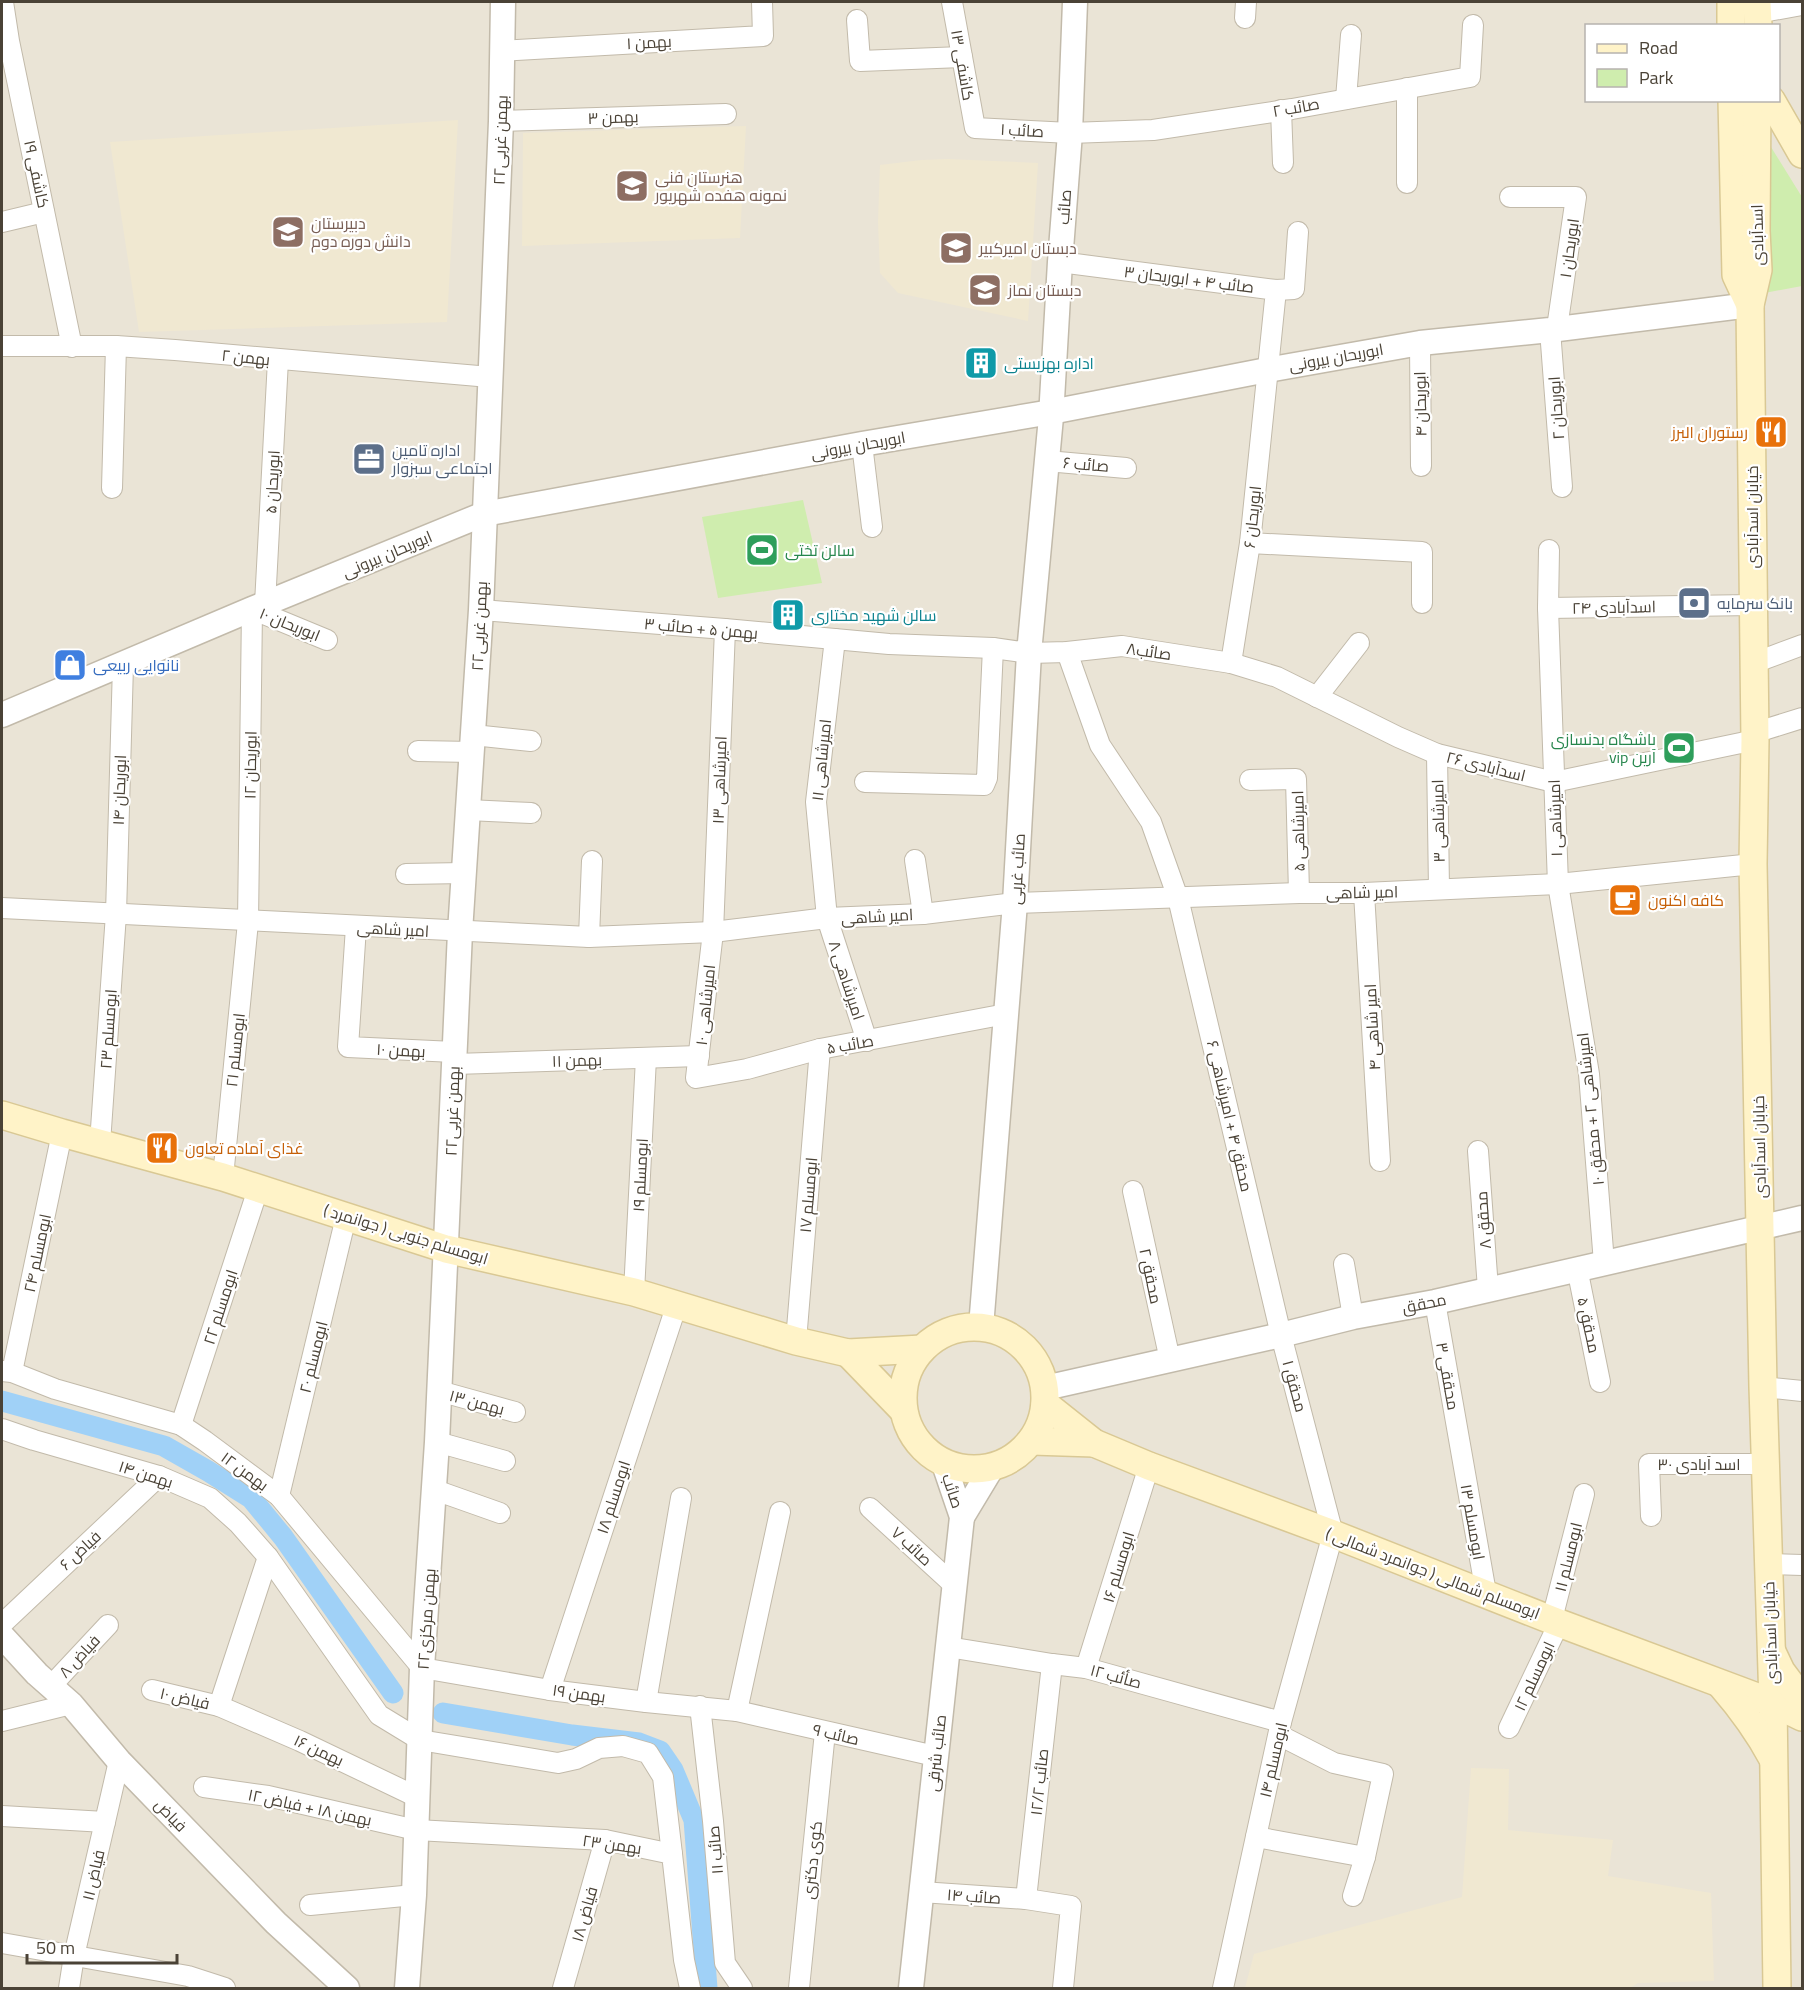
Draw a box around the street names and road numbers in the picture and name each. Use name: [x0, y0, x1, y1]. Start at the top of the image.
street label: کاشفی ۱۳: [945, 28, 981, 102]
street label: بهمن ۱: [626, 29, 672, 55]
street label: صائب ۲: [1271, 91, 1321, 123]
street label: ۲۲بهمن غربی: [486, 95, 514, 185]
street label: بهمن ۳: [587, 104, 639, 130]
street label: صائب ۱: [1000, 117, 1044, 143]
street label: کاشفی ۱۹: [18, 138, 56, 210]
street label: صائب: [1051, 189, 1077, 225]
street label: اسدآبادی: [1744, 204, 1770, 266]
street label: ابوریحان ۱: [1553, 217, 1585, 279]
street label: صائب ۴ + ابوریحان ۳: [1123, 259, 1255, 299]
street label: ابوریحان بیرونی: [1287, 337, 1385, 377]
street label: بهمن ۲: [220, 343, 272, 371]
street label: ابوریحان ۴: [1407, 371, 1433, 437]
street label: ابوریحان ۲: [1542, 376, 1570, 440]
street label: ابوریحان بیرونی: [809, 425, 907, 465]
street label: ابوریحان ۵: [258, 450, 286, 514]
street label: صائب ۶: [1062, 450, 1110, 478]
street label: خیابان اسدآبادی: [1740, 466, 1764, 568]
street label: ابوریحان ۶: [1237, 485, 1267, 549]
street label: ابوریحان بیرونی: [338, 524, 436, 584]
street label: ۲۲بهمن غربی: [465, 580, 493, 672]
street label: اسدآبادی ۲۴: [1572, 594, 1656, 620]
street label: ابوریحان ۱۰: [256, 601, 324, 647]
street label: بهمن ۵ + صائب ۳: [643, 611, 759, 645]
street label: صائب۸: [1125, 636, 1173, 666]
street label: امیرشاهی ۱۱: [805, 718, 837, 802]
street label: ابوریحان ۱۲: [237, 731, 263, 799]
street label: امیرشاهی ۱۳: [705, 736, 733, 824]
street label: اسدآبادی ۲۶: [1444, 745, 1528, 787]
street label: ابوریحان ۱۴: [106, 754, 132, 826]
street label: امیرشاهی ۳: [1425, 779, 1451, 863]
street label: امیرشاهی ۱: [1542, 779, 1568, 857]
street label: امیرشاهی ۵: [1285, 790, 1311, 872]
street label: صائب غربی: [1003, 833, 1031, 905]
street label: امیر شاهی: [1326, 879, 1398, 905]
street label: امیر شاهی: [840, 902, 914, 930]
street label: امیر شاهی: [356, 915, 430, 943]
street label: امیرشاهی ۸: [823, 937, 871, 1023]
street label: امیرشاهی ۱۰: [689, 963, 721, 1047]
street label: امیر شاهی ۴: [1358, 983, 1386, 1071]
street label: ابومسلم ۲۳: [93, 988, 123, 1070]
street label: ابومسلم ۲۱: [219, 1012, 251, 1088]
street label: صائب ۵: [825, 1028, 875, 1060]
street label: امیرشاهی ۲ + محقق ۱۰: [1570, 1031, 1610, 1187]
street label: بهمن ۱۰: [376, 1037, 426, 1063]
street label: محقق ۴ + امیرشاهی ۶: [1201, 1038, 1259, 1194]
street label: بهمن ۱۱: [551, 1047, 603, 1073]
street label: ۲۲بهمن غربی: [438, 1066, 466, 1156]
street label: خیابان اسدآبادی: [1746, 1095, 1772, 1199]
street label: ابومسلم ۱۹: [626, 1137, 654, 1213]
street label: ابومسلم ۱۷: [793, 1156, 823, 1234]
street label: محقق ۸: [1469, 1190, 1497, 1250]
street label: ابومسلم جنوبی ( جوانمرد ): [321, 1198, 491, 1270]
street label: ابومسلم ۲۴: [17, 1211, 57, 1295]
street label: محقق ۲: [1133, 1246, 1169, 1306]
street label: ابومسلم ۲۲: [197, 1266, 243, 1348]
street label: محقق: [1400, 1287, 1448, 1319]
street label: محقق ۵: [1571, 1295, 1607, 1355]
street label: ابومسلم ۲۰: [292, 1319, 334, 1395]
street label: محققی ۳: [1430, 1340, 1466, 1412]
street label: محقق ۱: [1277, 1357, 1313, 1415]
street label: بهمن ۱۳: [447, 1383, 507, 1421]
street label: بهمن ۱۲: [216, 1445, 274, 1497]
street label: اسد آبادی ۳۰: [1657, 1452, 1741, 1476]
street label: بهمن ۱۴: [116, 1454, 176, 1494]
street label: ابومسلم ۱۸: [590, 1457, 636, 1537]
street label: صائب: [936, 1471, 970, 1511]
street label: ابومسلم ۱۳: [1455, 1482, 1491, 1562]
street label: ابومسلم ۱۱: [1548, 1520, 1588, 1594]
street label: صائب ۷: [886, 1521, 938, 1571]
street label: ابومسلم شمالی ( جوانمرد شمالی ): [1322, 1521, 1544, 1625]
street label: فیاض ۶: [54, 1524, 106, 1576]
street label: ابومسلم ۱۶: [1096, 1528, 1140, 1606]
street label: ۲۲بهمن مرکزی: [410, 1568, 442, 1670]
street label: خیابان اسدآبادی: [1756, 1581, 1784, 1685]
street label: فیاض ۸: [53, 1629, 105, 1683]
street label: ابومسلم ۱۲: [1507, 1637, 1561, 1715]
street label: صأئب ۱۲: [1088, 1658, 1144, 1694]
street label: بهمن ۱۹: [551, 1677, 607, 1709]
street label: فیاض ۱۰: [158, 1681, 212, 1715]
street label: صائب شرقی: [920, 1713, 952, 1793]
street label: صائب ۹: [810, 1717, 862, 1751]
street label: ابومسلم ۱۴: [1253, 1720, 1293, 1800]
street label: بهمن ۱۶: [290, 1728, 348, 1772]
street label: صائب ۱۲/۲: [1024, 1747, 1054, 1817]
street label: بهمن ۱۸ + فیاض ۱۲: [246, 1782, 374, 1832]
street label: فیاض: [149, 1793, 193, 1837]
street label: کوی دکتری: [796, 1820, 828, 1900]
street label: صائب ۱۱: [701, 1825, 729, 1875]
street label: بهمن ۲۳: [581, 1828, 643, 1860]
street label: فیاض ۱۱: [76, 1847, 110, 1903]
street label: صائب ۱۴: [946, 1882, 1002, 1910]
street label: فیاض ۱۸: [565, 1883, 603, 1945]

